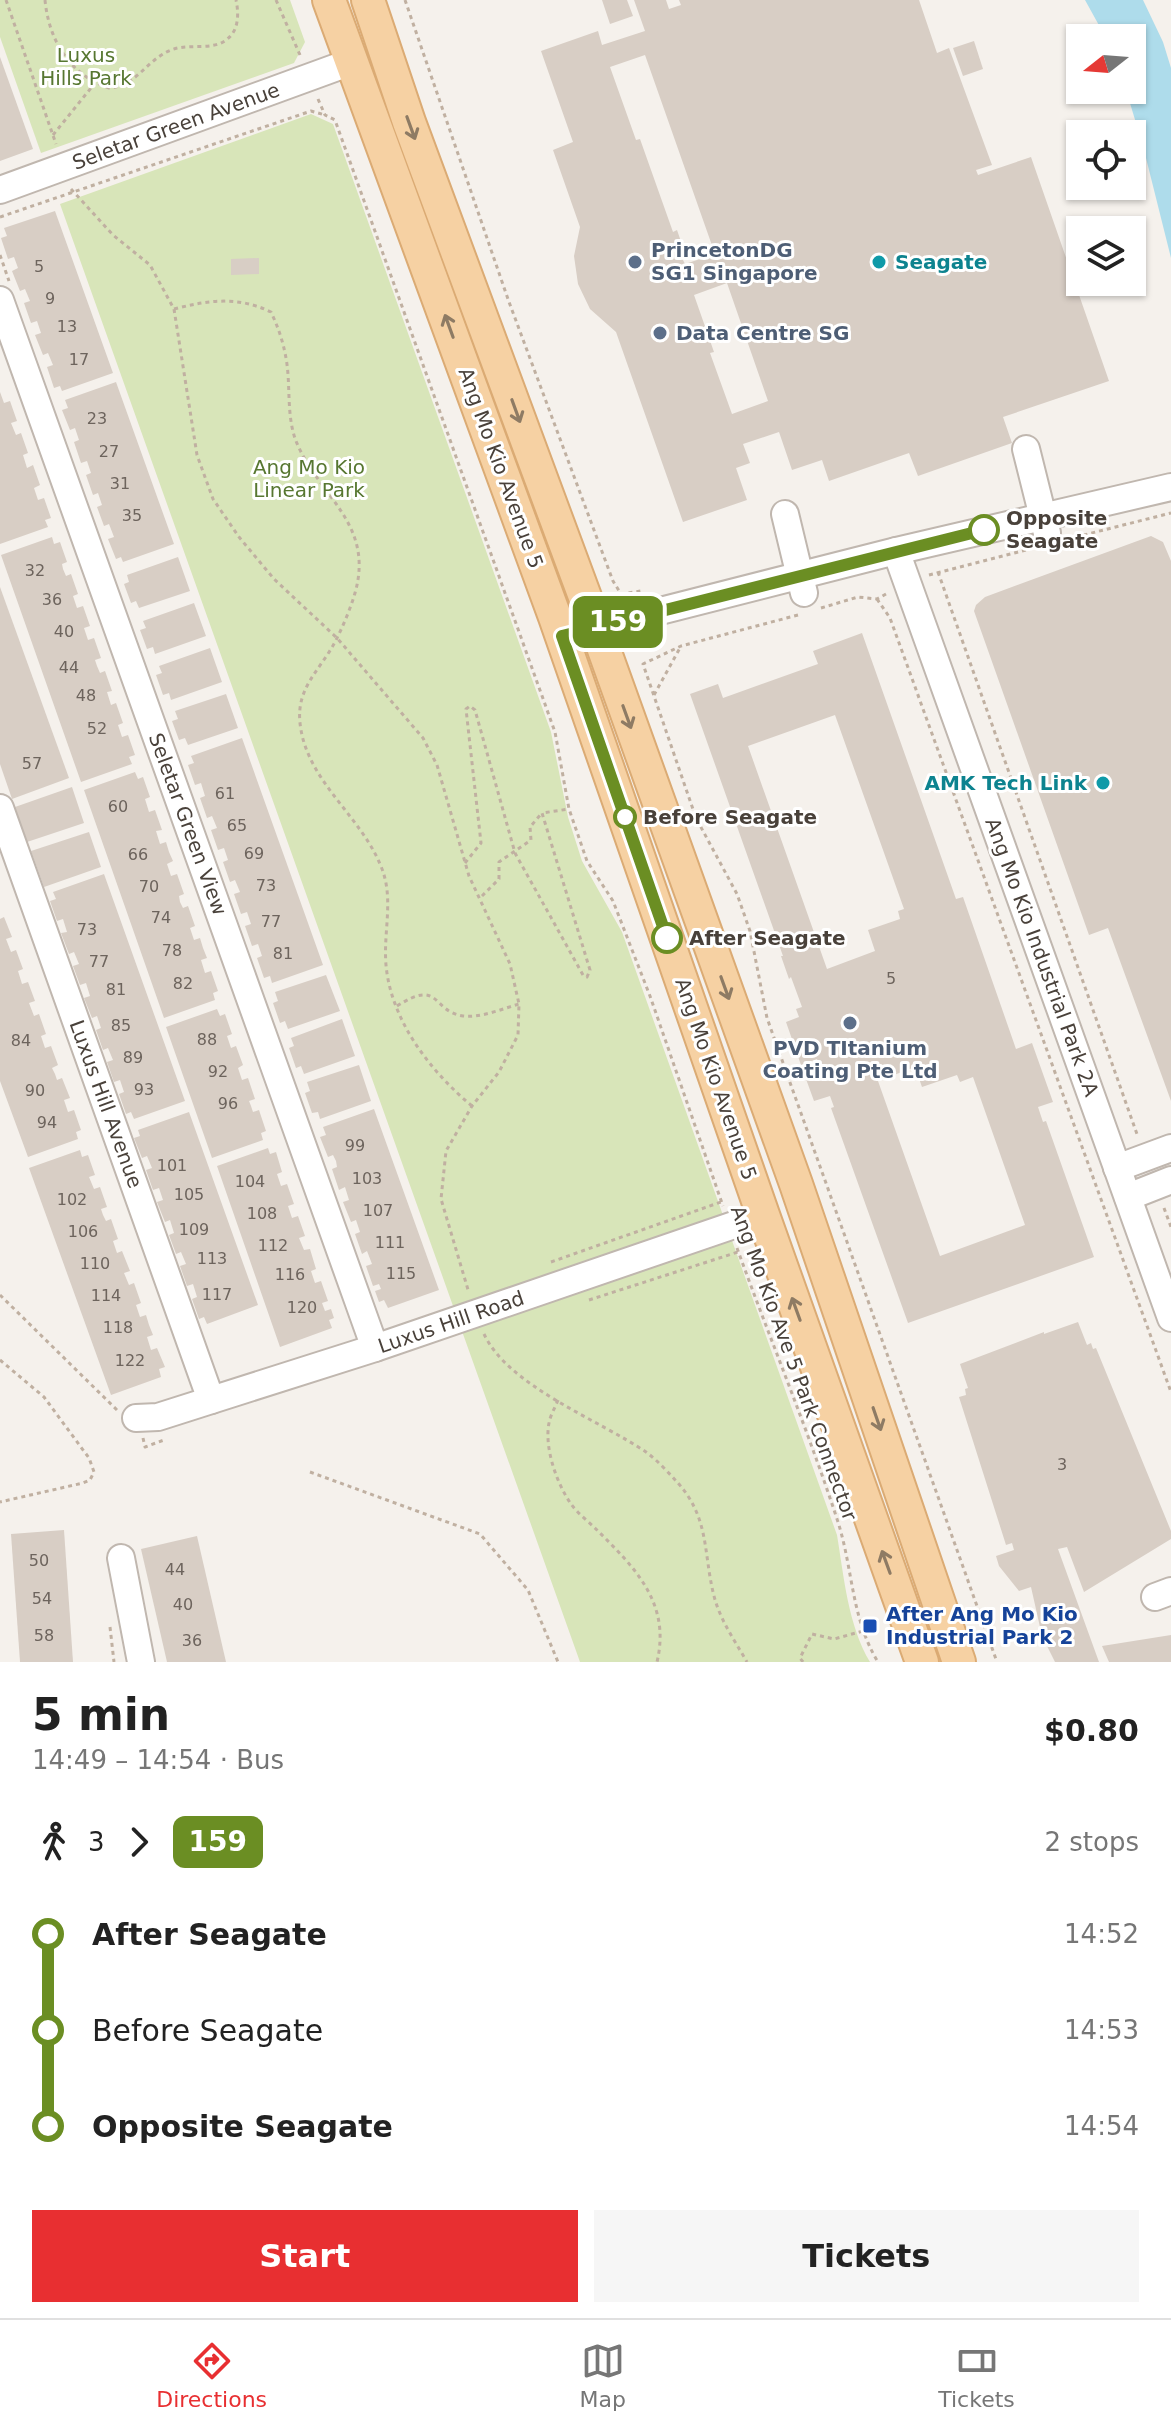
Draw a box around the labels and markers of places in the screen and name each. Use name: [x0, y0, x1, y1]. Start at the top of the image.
place label: PrincetonDG SG1 Singapore: [651, 238, 818, 285]
place label: Seagate: [895, 250, 987, 274]
marker: PrincetonDG SG1 Singapore: [626, 253, 644, 271]
marker: Seagate: [870, 253, 888, 271]
place label: Data Centre SG: [676, 321, 849, 345]
marker: Data Centre SG: [651, 324, 669, 342]
place label: Opposite Seagate: [1006, 506, 1107, 553]
marker: Opposite Seagate: [969, 515, 999, 545]
place label: AMK Tech Link: [924, 771, 1088, 795]
marker: AMK Tech Link: [1094, 774, 1112, 792]
place label: Before Seagate: [643, 805, 817, 829]
marker: Before Seagate: [614, 806, 636, 828]
marker: After Seagate: [652, 923, 682, 953]
place label: After Seagate: [689, 926, 846, 950]
marker: PVD TItanium Coating Pte Ltd: [841, 1014, 859, 1032]
place label: PVD TItanium Coating Pte Ltd: [762, 1036, 938, 1083]
place label: After Ang Mo Kio Industrial Park 2: [886, 1602, 1078, 1649]
marker: After Ang Mo Kio Industrial Park 2: [861, 1617, 879, 1635]

